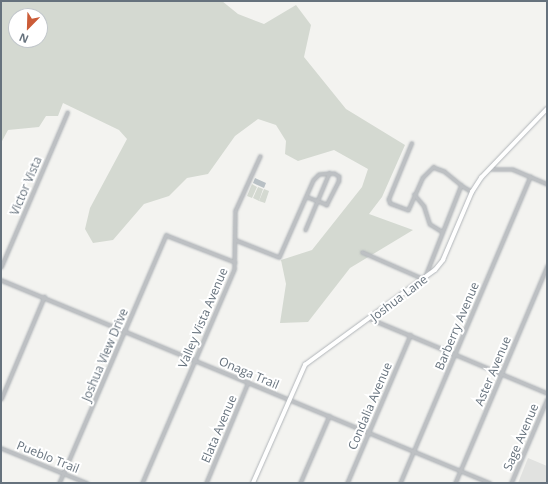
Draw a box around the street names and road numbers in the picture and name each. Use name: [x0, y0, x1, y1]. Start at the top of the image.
street label: Victor Vista: [7, 155, 45, 217]
street label: Valley Vista Avenue: [175, 266, 231, 370]
street label: Joshua Lane: [368, 272, 430, 324]
street label: Barberry Avenue: [432, 280, 482, 372]
street label: Joshua View Drive: [79, 306, 131, 404]
street label: Aster Avenue: [472, 334, 514, 408]
street label: Onaga Trail: [217, 354, 281, 392]
street label: Condalia Avenue: [345, 360, 395, 452]
street label: Elata Avenue: [198, 393, 240, 465]
street label: Sage Avenue: [500, 401, 542, 473]
street label: Pueblo Trail: [15, 438, 81, 476]

